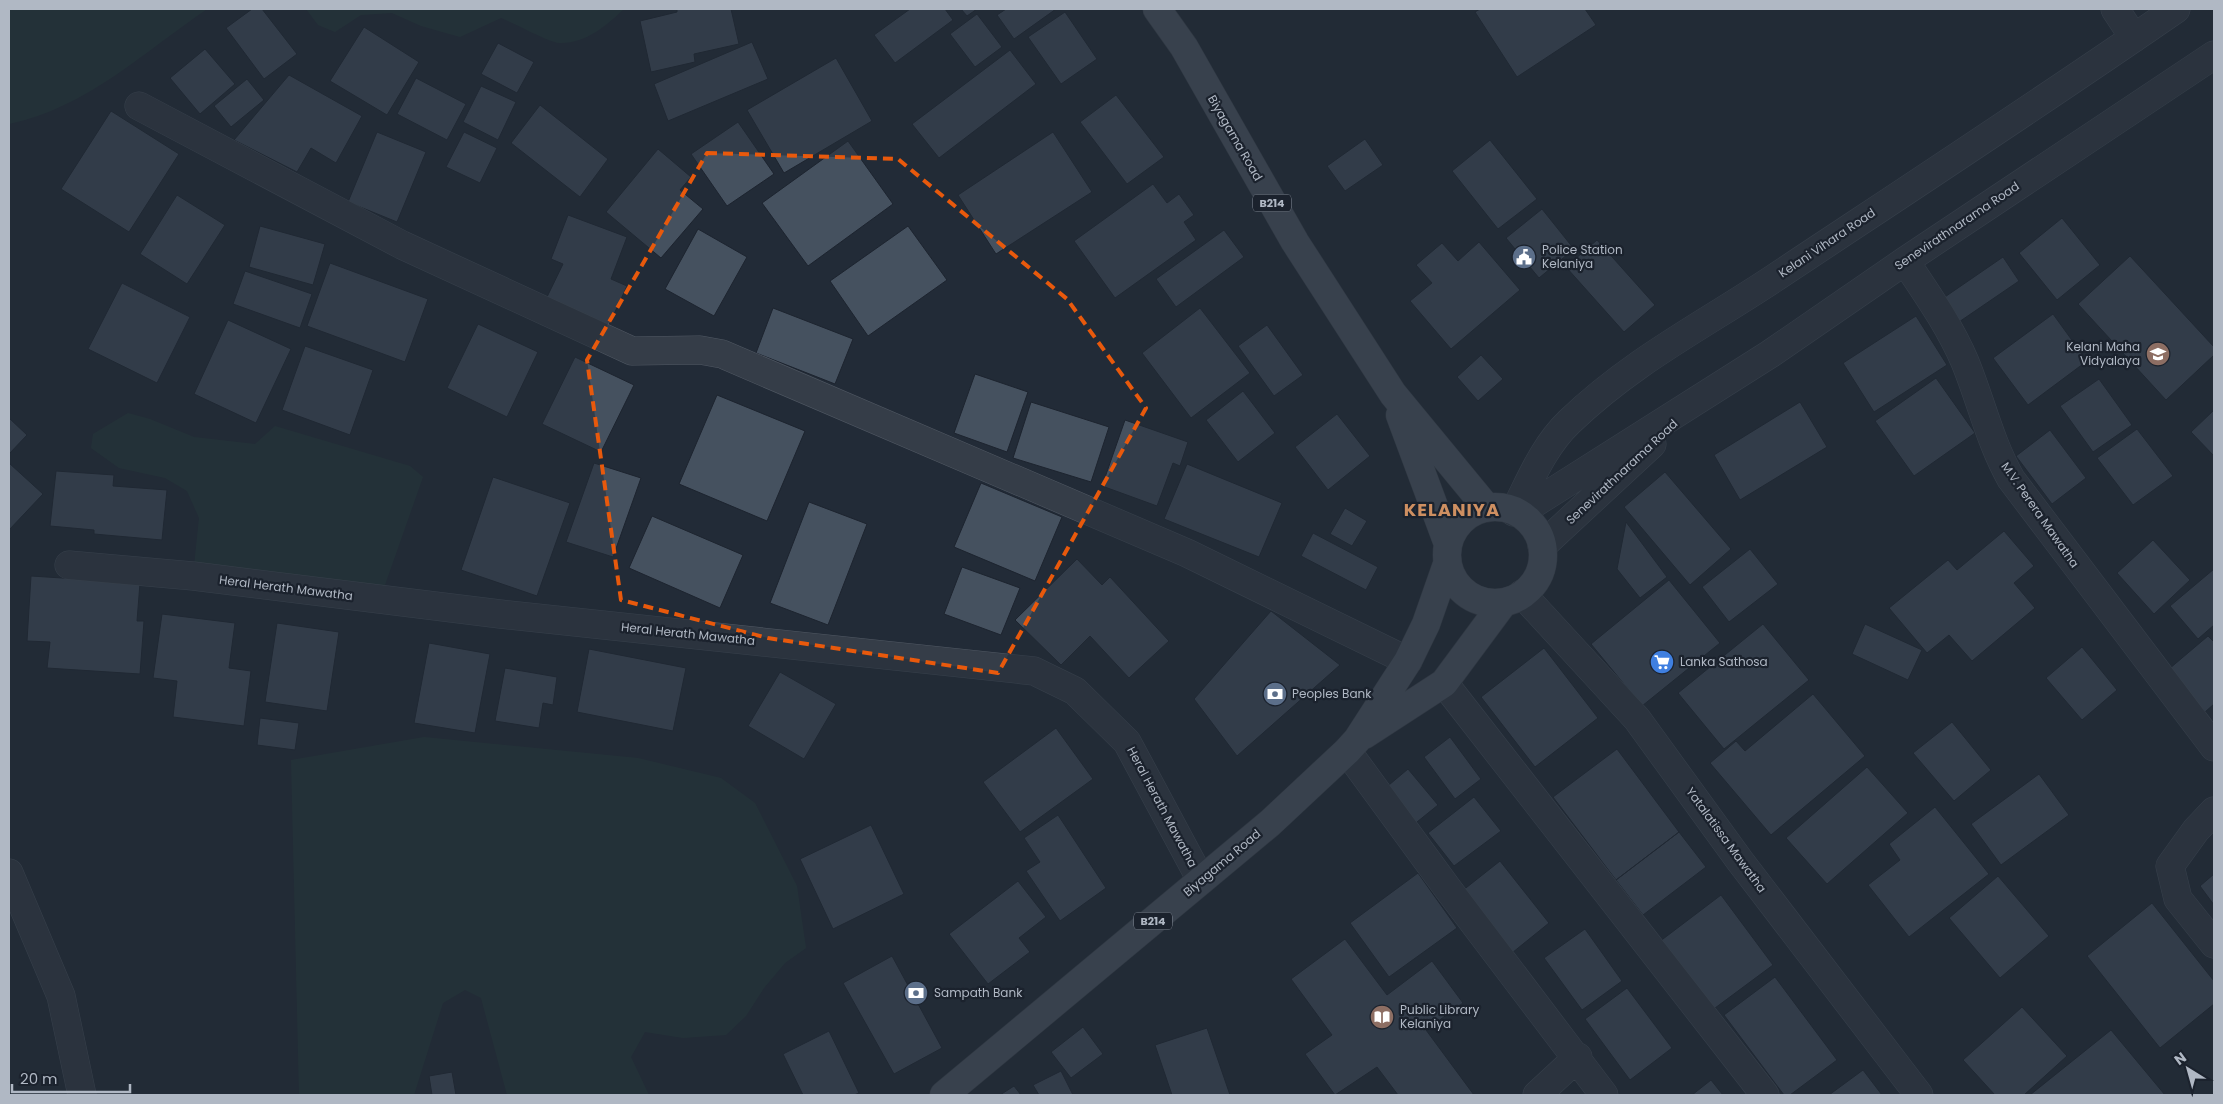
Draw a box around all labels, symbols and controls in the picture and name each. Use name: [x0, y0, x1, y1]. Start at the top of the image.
street label: Biyagama Road: [1204, 92, 1267, 184]
street label: Senevirathnarama Road: [1891, 177, 2022, 274]
road number: B214: [1253, 194, 1291, 212]
street label: Kelani Vihara Road: [1775, 204, 1878, 281]
place label: Police Station Kelaniya: [1542, 241, 1623, 272]
public building icon: Police Station Kelaniya: [1511, 244, 1537, 270]
place label: Kelani Maha Vidyalaya: [2066, 338, 2140, 369]
school or university icon: Kelani Maha Vidyalaya: [2145, 341, 2171, 367]
street label: Senevirathnarama Road: [1562, 415, 1681, 528]
street label: M.V. Perera Mawatha: [1997, 459, 2083, 571]
district label: KELANIYA: [1404, 497, 1500, 522]
street label: Heral Herath Mawatha: [218, 571, 354, 604]
street label: Heral Herath Mawatha: [620, 618, 756, 649]
supermarket icon: Lanka Sathosa: [1649, 649, 1675, 675]
place label: Lanka Sathosa: [1680, 653, 1768, 670]
bank icon: Peoples Bank: [1262, 681, 1288, 707]
place label: Peoples Bank: [1292, 685, 1372, 702]
street label: Heral Herath Mawatha: [1123, 743, 1202, 870]
street label: Yatalatissa Mawatha: [1682, 784, 1770, 896]
street label: Biyagama Road: [1179, 825, 1264, 900]
road number: B214: [1134, 912, 1172, 929]
bank icon: Sampath Bank: [903, 980, 929, 1006]
place label: Sampath Bank: [934, 984, 1023, 1001]
place label: Public Library Kelaniya: [1400, 1001, 1479, 1032]
library icon: Public Library Kelaniya: [1369, 1004, 1395, 1030]
north arrow: [2163, 1044, 2213, 1094]
text: N: [2170, 1047, 2190, 1070]
scale bar: [12, 1062, 130, 1094]
text: 20 m: [20, 1068, 58, 1089]

